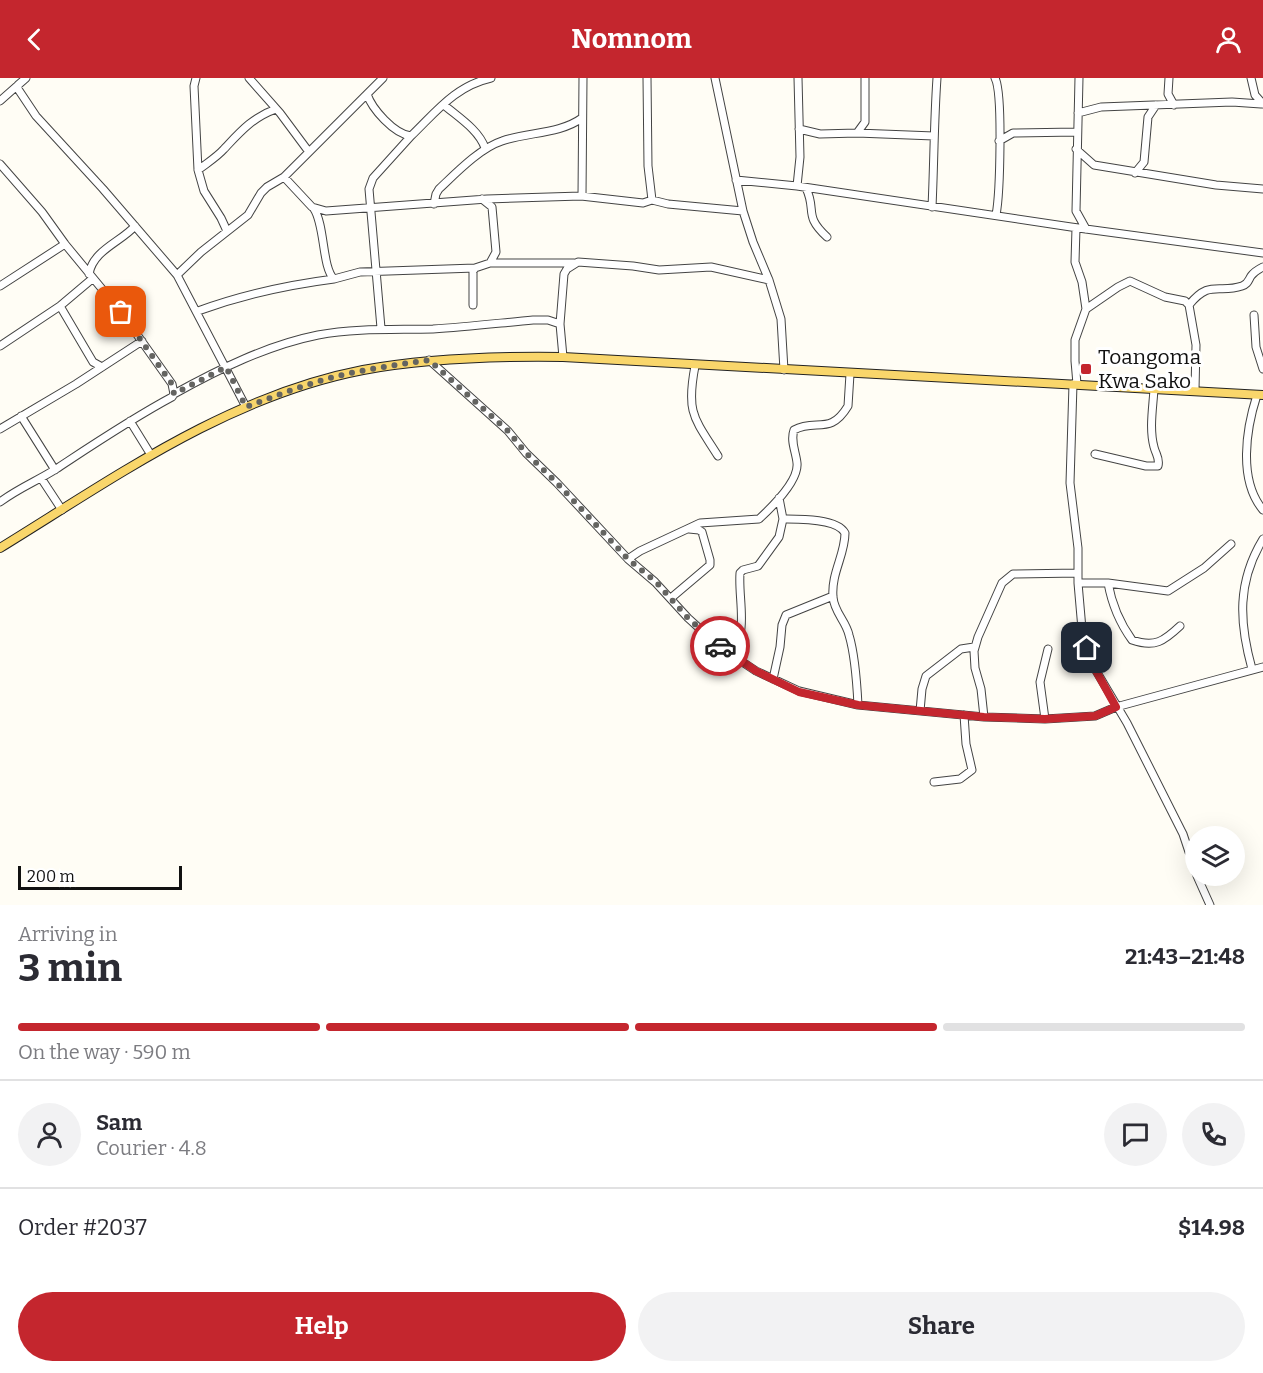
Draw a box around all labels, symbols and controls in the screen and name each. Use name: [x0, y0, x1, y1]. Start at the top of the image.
icon: back: [18, 23, 51, 56]
text: Nomnom: [571, 23, 692, 55]
icon: person: [1212, 23, 1245, 56]
pin: [95, 286, 146, 337]
icon: bag: [104, 295, 137, 328]
place label: Toangoma Kwa Sako: [1098, 344, 1202, 394]
marker: Toangoma Kwa Sako: [1079, 362, 1093, 376]
courier: [690, 616, 750, 676]
pin: [1061, 622, 1112, 673]
icon: car: [704, 630, 737, 663]
icon: home: [1070, 631, 1103, 664]
map controls: [1185, 826, 1245, 886]
button: layers: [1185, 826, 1245, 886]
scale bar: [18, 863, 182, 890]
text: 200 m: [27, 867, 75, 886]
text: Arriving in: [18, 922, 117, 946]
text: 21:43–21:48: [1125, 943, 1245, 970]
text: 3 min: [18, 945, 122, 991]
text: On the way · 590 m: [18, 1040, 191, 1064]
button: person: [18, 1103, 81, 1166]
button: chat: [1104, 1103, 1167, 1166]
button: phone: [1182, 1103, 1245, 1166]
text: Sam: [96, 1109, 142, 1136]
text: Courier · 4.8: [96, 1136, 207, 1160]
text: Order #2037: [18, 1214, 147, 1241]
text: $14.98: [1178, 1214, 1245, 1241]
button: Help: [18, 1292, 626, 1361]
button: Share: [638, 1292, 1245, 1361]

